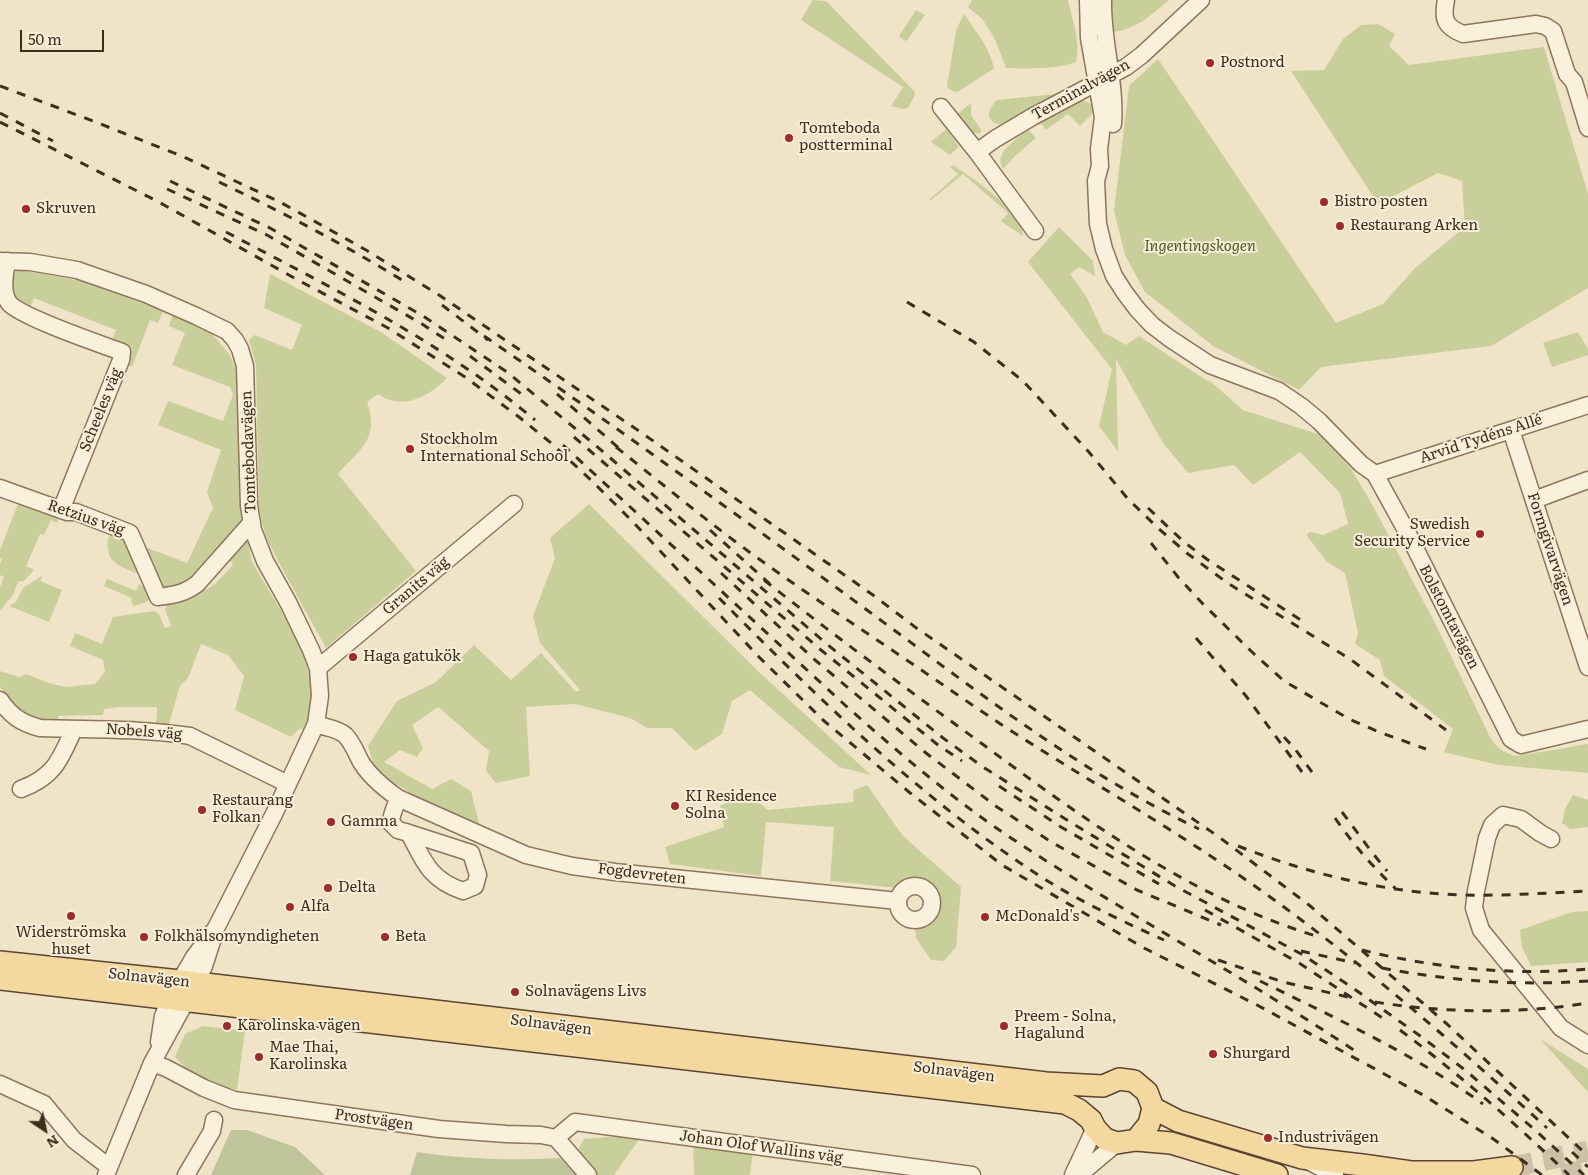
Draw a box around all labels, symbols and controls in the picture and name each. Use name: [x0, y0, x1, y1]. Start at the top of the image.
scale bar: [22, 20, 106, 52]
text: 50 m: [28, 27, 62, 50]
place label: Postnord: [1220, 54, 1285, 72]
street label: Terminalvägen: [1029, 56, 1133, 124]
marker: Postnord: [1204, 57, 1216, 69]
place label: Tomteboda postterminal: [799, 120, 893, 155]
marker: Tomteboda postterminal: [783, 132, 795, 144]
place label: Bistro posten: [1334, 193, 1428, 211]
marker: Bistro posten: [1318, 196, 1330, 208]
place label: Skruven: [36, 200, 96, 218]
marker: Skruven: [20, 203, 32, 215]
place label: Restaurang Arken: [1350, 217, 1478, 235]
marker: Restaurang Arken: [1334, 220, 1346, 232]
park label: Ingentingskogen: [1144, 238, 1256, 256]
street label: Scheeles väg: [76, 365, 126, 455]
street label: Tomtebodavägen: [238, 390, 260, 514]
street label: Arvid Tydéns Allé: [1417, 411, 1545, 467]
place label: Stockholm International School: [420, 431, 568, 466]
marker: Stockholm International School: [404, 443, 416, 455]
street label: Formgivarvägen: [1523, 490, 1577, 608]
street label: Retzius väg: [45, 496, 127, 540]
place label: Swedish Security Service: [1354, 516, 1470, 551]
marker: Swedish Security Service: [1474, 528, 1486, 540]
street label: Granits väg: [379, 553, 453, 619]
street label: Bolstomtavägen: [1415, 562, 1483, 672]
place label: Haga gatukök: [363, 648, 461, 666]
marker: Haga gatukök: [347, 651, 359, 663]
street label: Nobels väg: [105, 720, 183, 744]
place label: KI Residence Solna: [685, 788, 777, 823]
place label: Restaurang Folkan: [212, 792, 293, 827]
marker: KI Residence Solna: [669, 800, 681, 812]
marker: Restaurang Folkan: [196, 804, 208, 816]
place label: Gamma: [341, 813, 397, 831]
marker: Gamma: [325, 816, 337, 828]
street label: Fogdevreten: [597, 860, 687, 888]
place label: Delta: [338, 879, 376, 897]
marker: Delta: [322, 882, 334, 894]
place label: Alfa: [300, 898, 330, 916]
marker: Alfa: [284, 901, 296, 913]
place label: McDonald's: [995, 908, 1079, 926]
marker: Widerströmska huset: [65, 910, 77, 922]
marker: McDonald's: [979, 911, 991, 923]
place label: Widerströmska huset: [15, 924, 127, 959]
place label: Folkhälsomyndigheten: [154, 928, 319, 946]
place label: Beta: [395, 928, 426, 946]
marker: Folkhälsomyndigheten: [138, 931, 150, 943]
marker: Beta: [379, 931, 391, 943]
street label: Solnavägen: [107, 965, 191, 991]
place label: Solnavägens Livs: [525, 983, 646, 1001]
marker: Solnavägens Livs: [509, 986, 521, 998]
place label: Preem - Solna, Hagalund: [1014, 1008, 1117, 1043]
street label: Solnavägen: [509, 1011, 593, 1039]
place label: Karolinska vägen: [237, 1017, 361, 1035]
marker: Karolinska vägen: [221, 1020, 233, 1032]
marker: Preem - Solna, Hagalund: [998, 1020, 1010, 1032]
place label: Mae Thai, Karolinska: [269, 1039, 347, 1074]
place label: Shurgard: [1223, 1045, 1290, 1063]
marker: Shurgard: [1207, 1048, 1219, 1060]
marker: Mae Thai, Karolinska: [253, 1051, 265, 1063]
street label: Solnavägen: [912, 1058, 996, 1086]
north arrow: [20, 1105, 70, 1155]
street label: Prostvägen: [333, 1106, 415, 1134]
street label: Johan Olof Wallins väg: [678, 1127, 844, 1167]
place label: Industrivägen: [1278, 1129, 1379, 1147]
text: N: [43, 1131, 64, 1154]
marker: Industrivägen: [1262, 1132, 1274, 1144]

